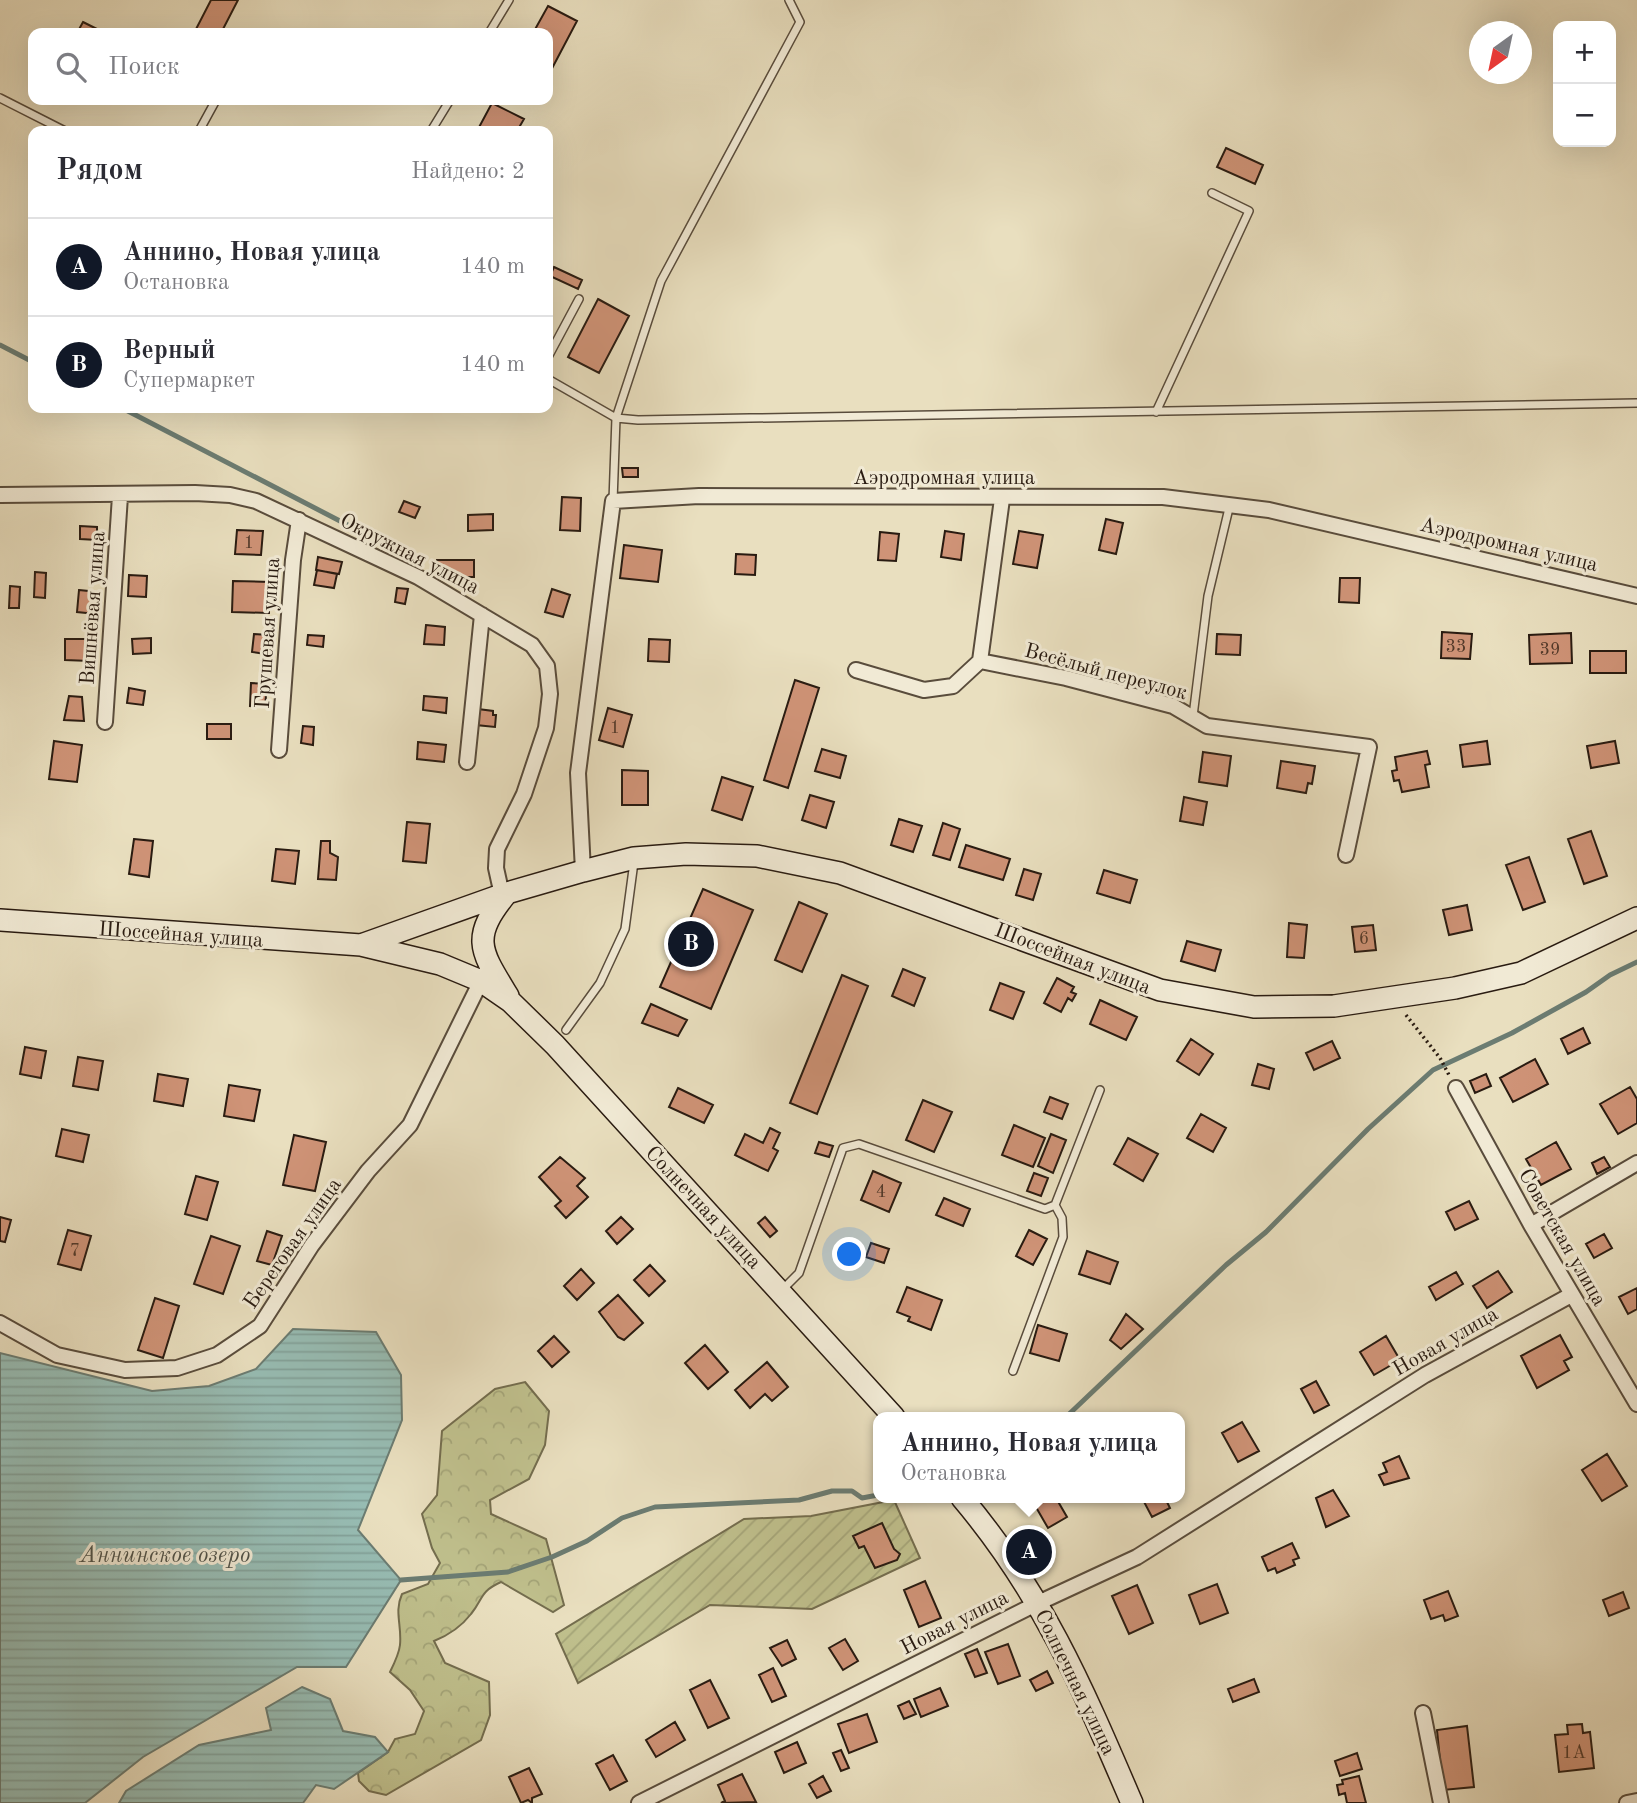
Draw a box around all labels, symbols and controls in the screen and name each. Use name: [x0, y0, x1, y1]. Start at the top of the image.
north arrow: [1469, 21, 1532, 84]
map controls: [1553, 21, 1616, 147]
button: +: [1553, 21, 1616, 84]
search box: [28, 28, 553, 105]
icon: search: [52, 48, 90, 86]
text: Поиск: [108, 54, 180, 80]
button: −: [1553, 84, 1616, 147]
text: Рядом: [56, 156, 143, 186]
text: Найдено: 2: [411, 160, 525, 183]
text: Аннино, Новая улица: [123, 240, 380, 266]
text: A: [70, 255, 88, 278]
text: 140 m: [460, 255, 525, 278]
text: Остановка: [123, 271, 229, 294]
text: Верный: [123, 338, 215, 364]
text: B: [71, 353, 87, 376]
text: 140 m: [460, 353, 525, 376]
text: Супермаркет: [123, 369, 255, 392]
street label: Аэродромная улица: [853, 468, 1035, 489]
street label: Окружная улица: [336, 510, 482, 599]
street label: Аэродромная улица: [1418, 515, 1600, 576]
street label: Вишнёвая улица: [78, 531, 109, 686]
house number: 1: [244, 534, 254, 552]
street label: Грушевая улица: [253, 557, 284, 710]
house number: 33: [1446, 638, 1466, 656]
street label: Весёлый переулок: [1022, 641, 1190, 704]
house number: 39: [1540, 641, 1560, 659]
house number: 1: [610, 719, 620, 737]
pin: B: [668, 918, 714, 970]
street label: Шоссейная улица: [98, 919, 264, 952]
street label: Шоссейная улица: [992, 920, 1153, 999]
house number: 6: [1359, 930, 1369, 948]
street label: Солнечная улица: [641, 1143, 765, 1273]
street label: Советская улица: [1514, 1165, 1609, 1310]
street label: Береговая улица: [240, 1175, 346, 1313]
house number: 4: [876, 1183, 886, 1201]
your location: [832, 1237, 866, 1271]
house number: 7: [70, 1242, 80, 1260]
street label: Новая улица: [1389, 1304, 1502, 1381]
popup: [873, 1412, 1185, 1503]
text: Аннино, Новая улица: [900, 1431, 1158, 1457]
text: Остановка: [900, 1462, 1007, 1485]
pin: A: [1006, 1526, 1052, 1578]
water label: Аннинское озеро: [78, 1544, 250, 1568]
street label: Новая улица: [897, 1587, 1012, 1659]
street label: Солнечная улица: [1030, 1607, 1119, 1759]
house number: 1А: [1562, 1744, 1586, 1762]

